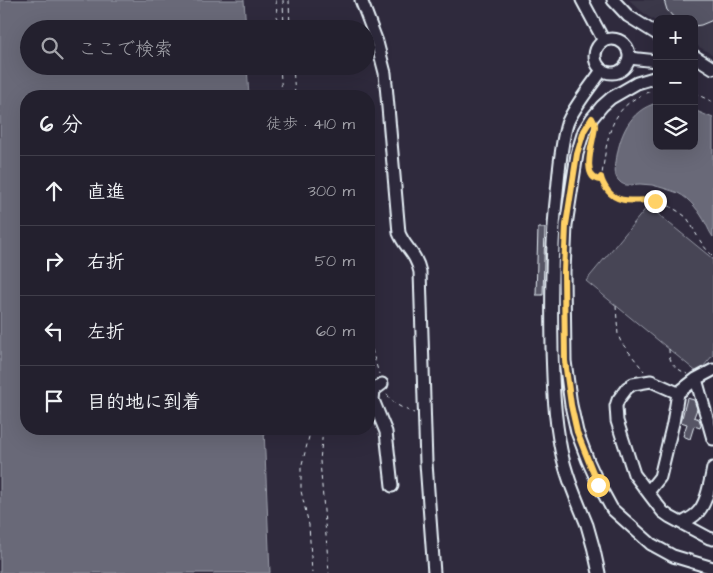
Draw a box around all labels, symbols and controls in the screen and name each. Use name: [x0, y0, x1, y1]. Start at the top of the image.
map controls: [653, 15, 698, 150]
button: +: [653, 15, 698, 60]
search box: [20, 20, 375, 75]
icon: search: [38, 34, 66, 62]
text: ここで検索: [78, 36, 173, 63]
button: −: [653, 60, 698, 105]
button: layers: [653, 105, 698, 150]
text: 6 分: [40, 110, 83, 139]
text: 徒歩 · 410 m: [266, 113, 355, 135]
icon: ahead: [40, 177, 68, 205]
text: 直進: [87, 179, 125, 206]
text: 300 m: [308, 180, 355, 202]
route end: [644, 190, 667, 213]
icon: right: [40, 247, 68, 275]
text: 右折: [87, 249, 125, 276]
text: 50 m: [315, 250, 355, 272]
icon: left: [40, 317, 68, 345]
text: 左折: [87, 319, 125, 346]
text: 60 m: [316, 320, 355, 342]
icon: arrive: [40, 387, 68, 415]
text: 目的地に到着: [87, 389, 201, 416]
route start: [587, 474, 610, 497]

